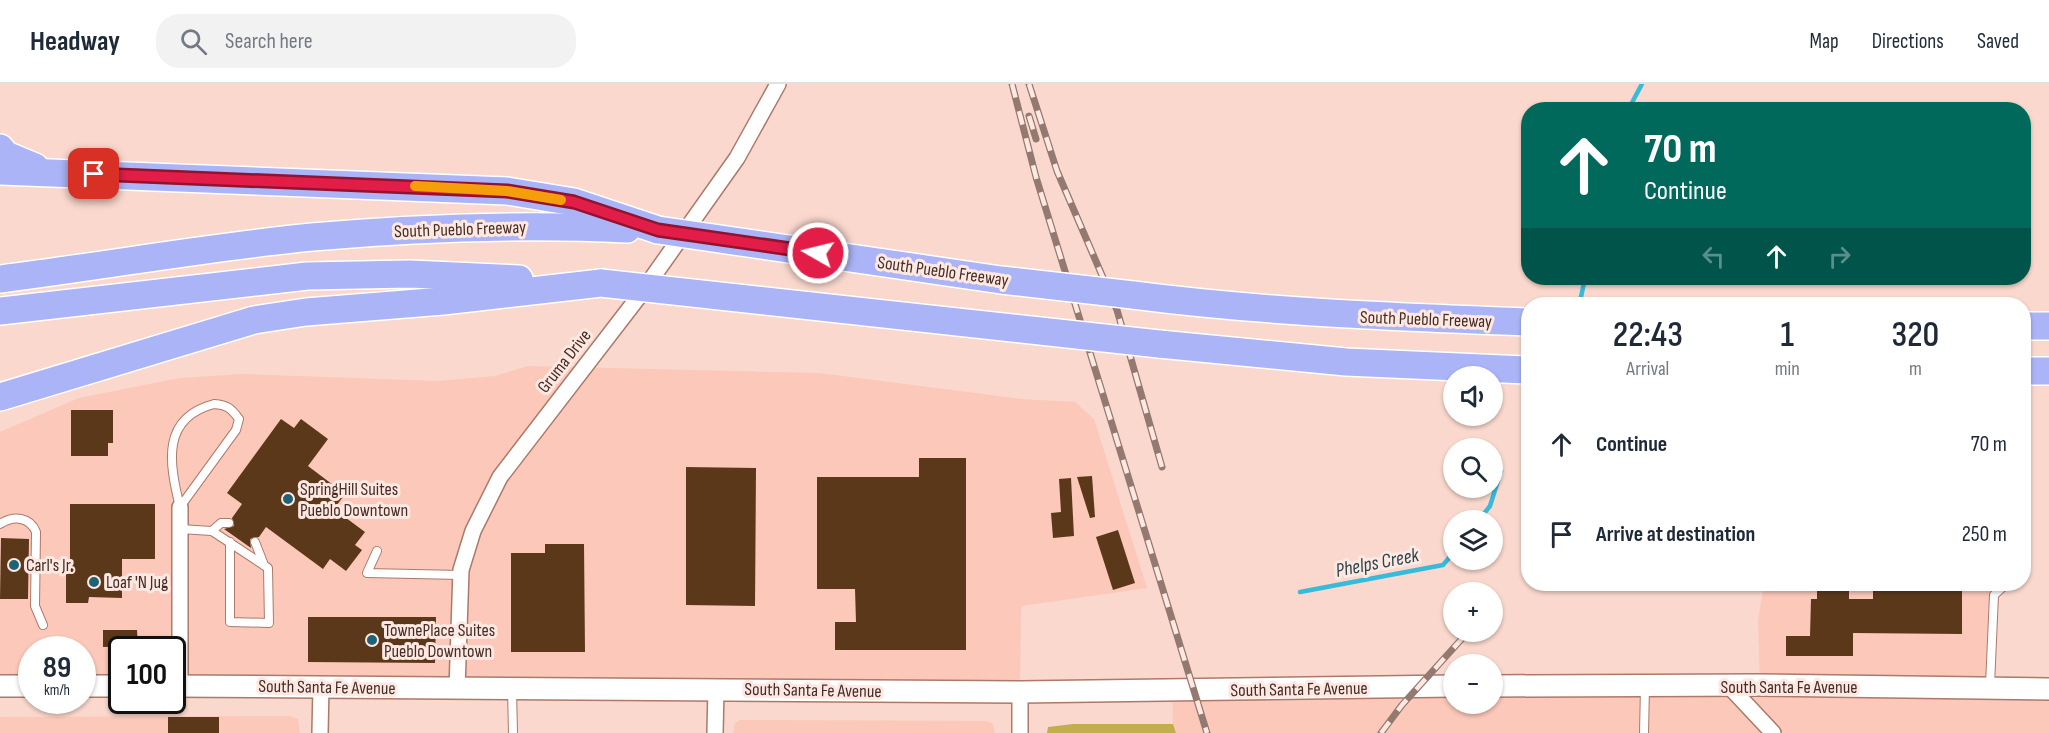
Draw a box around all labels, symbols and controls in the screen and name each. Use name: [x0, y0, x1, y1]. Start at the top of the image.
search box: [156, 14, 576, 68]
text: Headway: [30, 25, 120, 58]
icon: search: [177, 25, 210, 58]
text: Search here: [225, 28, 312, 55]
text: Map: [1809, 29, 1839, 54]
text: Directions: [1872, 29, 1944, 54]
text: Saved: [1977, 29, 2019, 54]
text: 70 m: [1644, 124, 1717, 175]
icon: ahead: [1545, 126, 1623, 204]
pin: [68, 148, 119, 199]
icon: arrive: [77, 157, 110, 190]
text: Continue: [1644, 175, 1727, 207]
street label: South Pueblo Freeway: [394, 217, 526, 242]
position arrow: [786, 221, 850, 285]
icon: left: [1697, 240, 1730, 273]
icon: ahead: [1760, 240, 1793, 273]
icon: right: [1823, 240, 1856, 273]
street label: South Pueblo Freeway: [876, 252, 1010, 291]
street label: South Pueblo Freeway: [1360, 307, 1492, 332]
text: 22:43: [1613, 314, 1683, 357]
text: 1: [1780, 314, 1794, 357]
text: 320: [1891, 314, 1939, 357]
street label: Gruma Drive: [533, 325, 596, 397]
text: Arrival: [1626, 357, 1669, 381]
text: min: [1775, 357, 1800, 381]
text: m: [1909, 357, 1922, 381]
map controls: [1443, 366, 1503, 714]
button: sound: [1443, 366, 1503, 426]
icon: ahead: [1545, 428, 1578, 461]
text: Continue: [1596, 431, 1667, 458]
text: 70 m: [1971, 431, 2007, 458]
button: search: [1443, 438, 1503, 498]
place label: SpringHill Suites Pueblo Downtown: [300, 479, 408, 521]
marker: SpringHill Suites Pueblo Downtown: [281, 492, 295, 506]
button: layers: [1443, 510, 1503, 570]
icon: arrive: [1545, 518, 1578, 551]
text: Arrive at destination: [1596, 521, 1755, 548]
text: 250 m: [1962, 521, 2007, 548]
water label: Phelps Creek: [1334, 543, 1421, 583]
place label: Carl's Jr.: [26, 555, 73, 576]
marker: Carl's Jr.: [7, 558, 21, 572]
place label: Loaf 'N Jug: [106, 572, 168, 593]
marker: Loaf 'N Jug: [87, 575, 101, 589]
button: +: [1443, 582, 1503, 642]
place label: TownePlace Suites Pueblo Downtown: [384, 620, 495, 662]
marker: TownePlace Suites Pueblo Downtown: [365, 633, 379, 647]
speed limit sign: 100: [108, 636, 186, 714]
text: 89: [43, 650, 71, 686]
button: −: [1443, 654, 1503, 714]
street label: South Santa Fe Avenue: [258, 676, 396, 699]
street label: South Santa Fe Avenue: [1720, 677, 1858, 698]
street label: South Santa Fe Avenue: [1230, 678, 1368, 701]
street label: South Santa Fe Avenue: [744, 679, 882, 702]
text: km/h: [44, 681, 70, 700]

